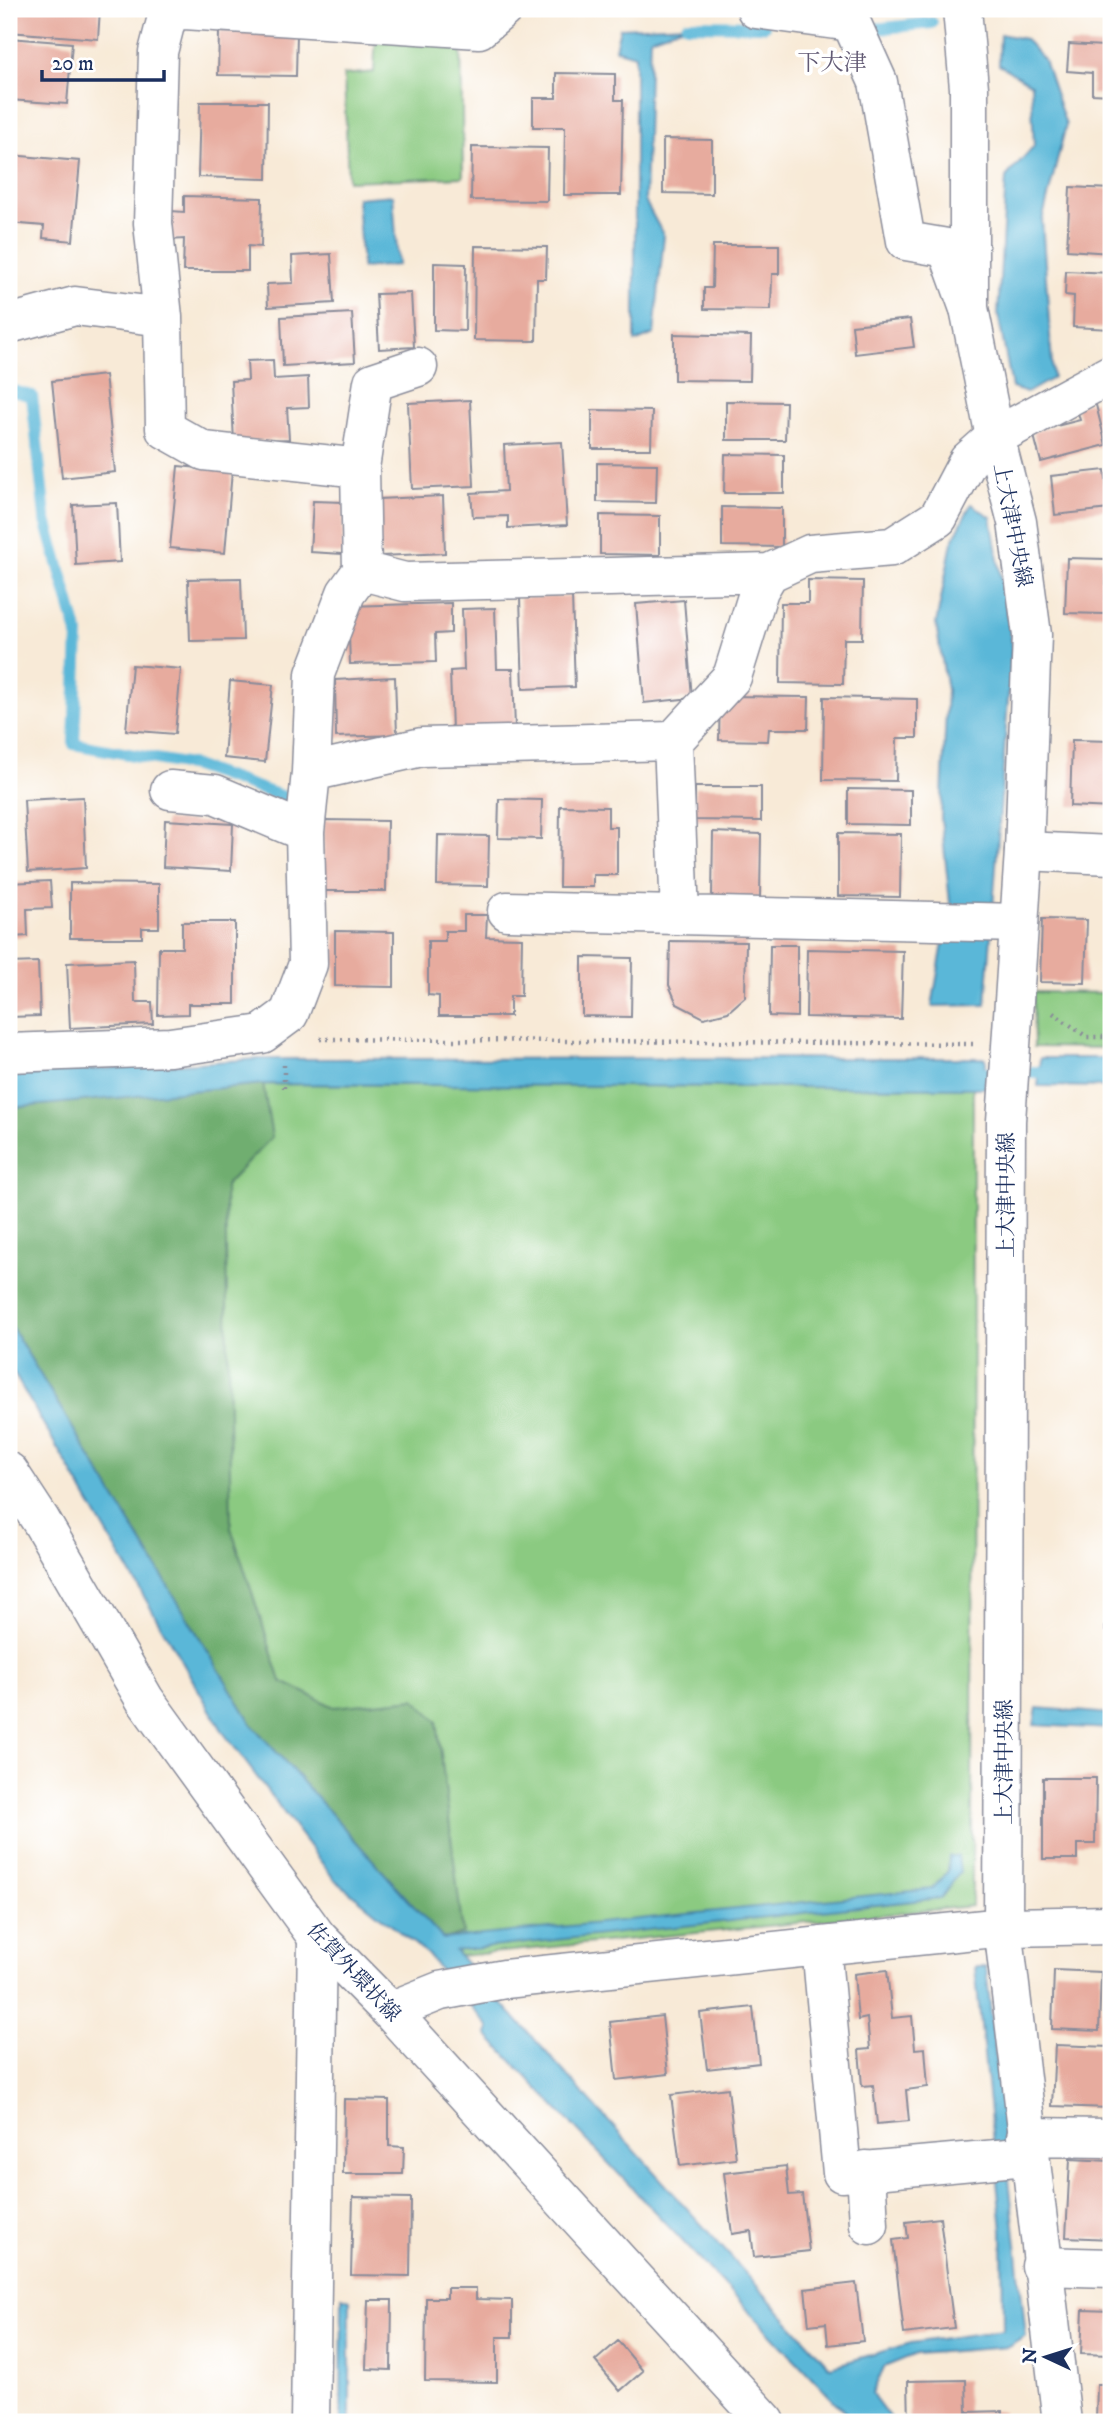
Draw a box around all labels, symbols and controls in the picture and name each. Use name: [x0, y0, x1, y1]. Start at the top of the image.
scale bar: [42, 38, 164, 82]
district label: 下大津: [798, 49, 867, 78]
text: 20 m: [52, 51, 94, 77]
street label: 上大津中央線: [987, 461, 1037, 590]
street label: 上大津中央線: [994, 1132, 1020, 1258]
street label: 上大津中央線: [992, 1699, 1018, 1825]
street label: 佐賀外環状線: [301, 1918, 406, 2028]
north arrow: [1012, 2322, 1082, 2392]
text: N: [1019, 2347, 1043, 2365]

